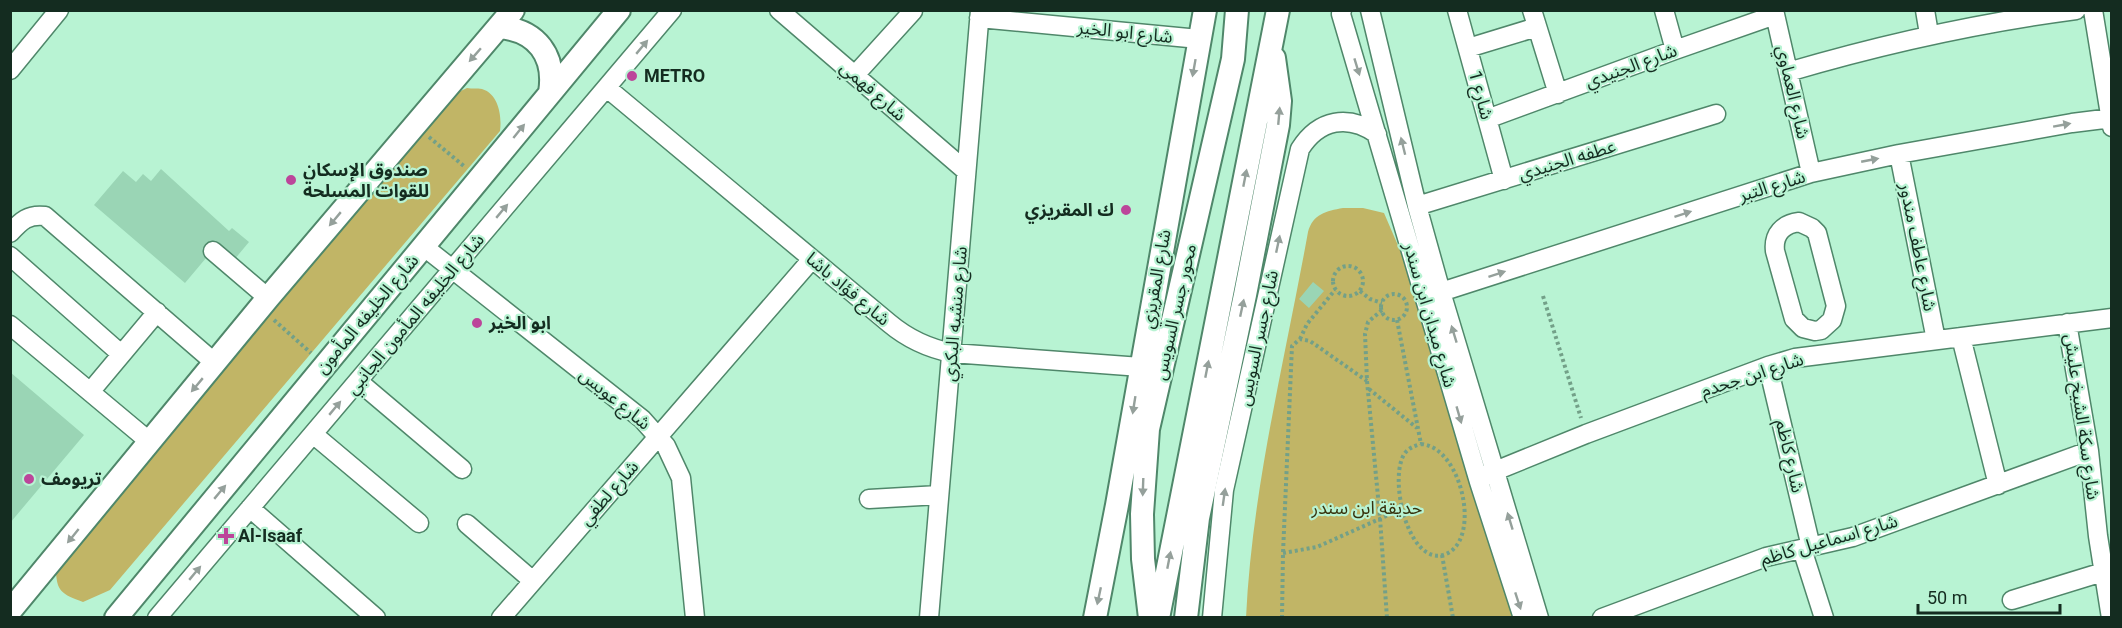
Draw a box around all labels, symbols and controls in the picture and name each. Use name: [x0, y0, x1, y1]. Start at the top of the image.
street label: شارع ابو الخير: [1075, 16, 1174, 51]
one-way arrow: [635, 39, 648, 55]
street label: شارع الجنيدي: [1582, 39, 1681, 96]
street label: شارع العماوي: [1769, 43, 1814, 142]
one-way arrow: [469, 47, 482, 62]
street label: شارع فهمي: [833, 56, 911, 128]
one-way arrow: [1353, 58, 1362, 76]
one-way arrow: [1189, 59, 1198, 78]
place label: METRO: [644, 65, 705, 86]
street label: شارع 1: [1461, 68, 1498, 123]
marker: METRO: [625, 69, 639, 83]
one-way arrow: [1274, 107, 1283, 126]
one-way arrow: [2052, 120, 2071, 129]
one-way arrow: [512, 123, 525, 139]
street label: عطفه الجنيدي: [1516, 135, 1619, 187]
one-way arrow: [1397, 137, 1407, 156]
one-way arrow: [1861, 155, 1880, 164]
place label: صندوق الإسكان للقوات المسلحة: [303, 159, 429, 201]
street label: شارع التبر: [1735, 165, 1809, 210]
one-way arrow: [1241, 168, 1250, 187]
marker: صندوق الإسكان للقوات المسلحة: [284, 173, 298, 187]
street label: شارع عاطف مندور: [1892, 180, 1941, 314]
place label: ك المقريزي: [1025, 199, 1114, 224]
marker: ك المقريزي: [1119, 203, 1133, 217]
one-way arrow: [495, 204, 508, 219]
one-way arrow: [1674, 209, 1692, 218]
one-way arrow: [329, 212, 342, 227]
street label: شارع المقريزي: [1136, 228, 1179, 331]
street label: شارع الخليفه المأمون الجانبي: [341, 229, 491, 401]
one-way arrow: [1274, 235, 1284, 254]
street label: شارع ميدان ابن سندر: [1396, 239, 1461, 391]
street label: محور جسر السويس: [1149, 242, 1201, 382]
street label: شارع منشيه البكري: [938, 246, 975, 383]
street label: شارع فؤاد باشا: [800, 248, 894, 333]
street label: شارع الخليفه المأمون: [310, 250, 426, 380]
street label: شارع جسر السويس: [1233, 268, 1286, 408]
one-way arrow: [1488, 268, 1506, 278]
one-way arrow: [1238, 298, 1247, 317]
place label: ابو الخير: [488, 312, 551, 334]
marker: ابو الخير: [470, 316, 484, 330]
one-way arrow: [1449, 325, 1458, 343]
street label: شارع سكة الشيخ عليش: [2057, 333, 2105, 502]
street label: شارع ابن جحدم: [1698, 348, 1807, 405]
one-way arrow: [1203, 359, 1212, 378]
street label: شارع عويس: [573, 364, 655, 437]
one-way arrow: [190, 377, 203, 393]
one-way arrow: [1130, 395, 1139, 414]
one-way arrow: [328, 401, 341, 416]
one-way arrow: [1455, 406, 1464, 424]
street label: شارع كاظم: [1768, 417, 1809, 495]
street label: شارع لطفي: [575, 456, 646, 532]
place label: تريومف: [41, 468, 102, 490]
marker: تريومف: [22, 472, 36, 486]
one-way arrow: [1138, 477, 1147, 496]
one-way arrow: [213, 485, 226, 500]
one-way arrow: [1219, 487, 1228, 506]
park label: حديقة ابن سندر: [1311, 497, 1422, 519]
street label: شارع اسماعيل كاظم: [1758, 510, 1901, 573]
one-way arrow: [1505, 512, 1514, 530]
place label: Al-Isaaf: [238, 525, 303, 546]
one-way arrow: [66, 528, 79, 544]
marker: Al-Isaaf: [219, 529, 233, 543]
one-way arrow: [1165, 550, 1174, 569]
one-way arrow: [188, 566, 201, 581]
scale bar: [1918, 577, 2060, 615]
one-way arrow: [1094, 587, 1103, 606]
text: 50 m: [1927, 587, 1967, 608]
one-way arrow: [1514, 592, 1523, 610]

